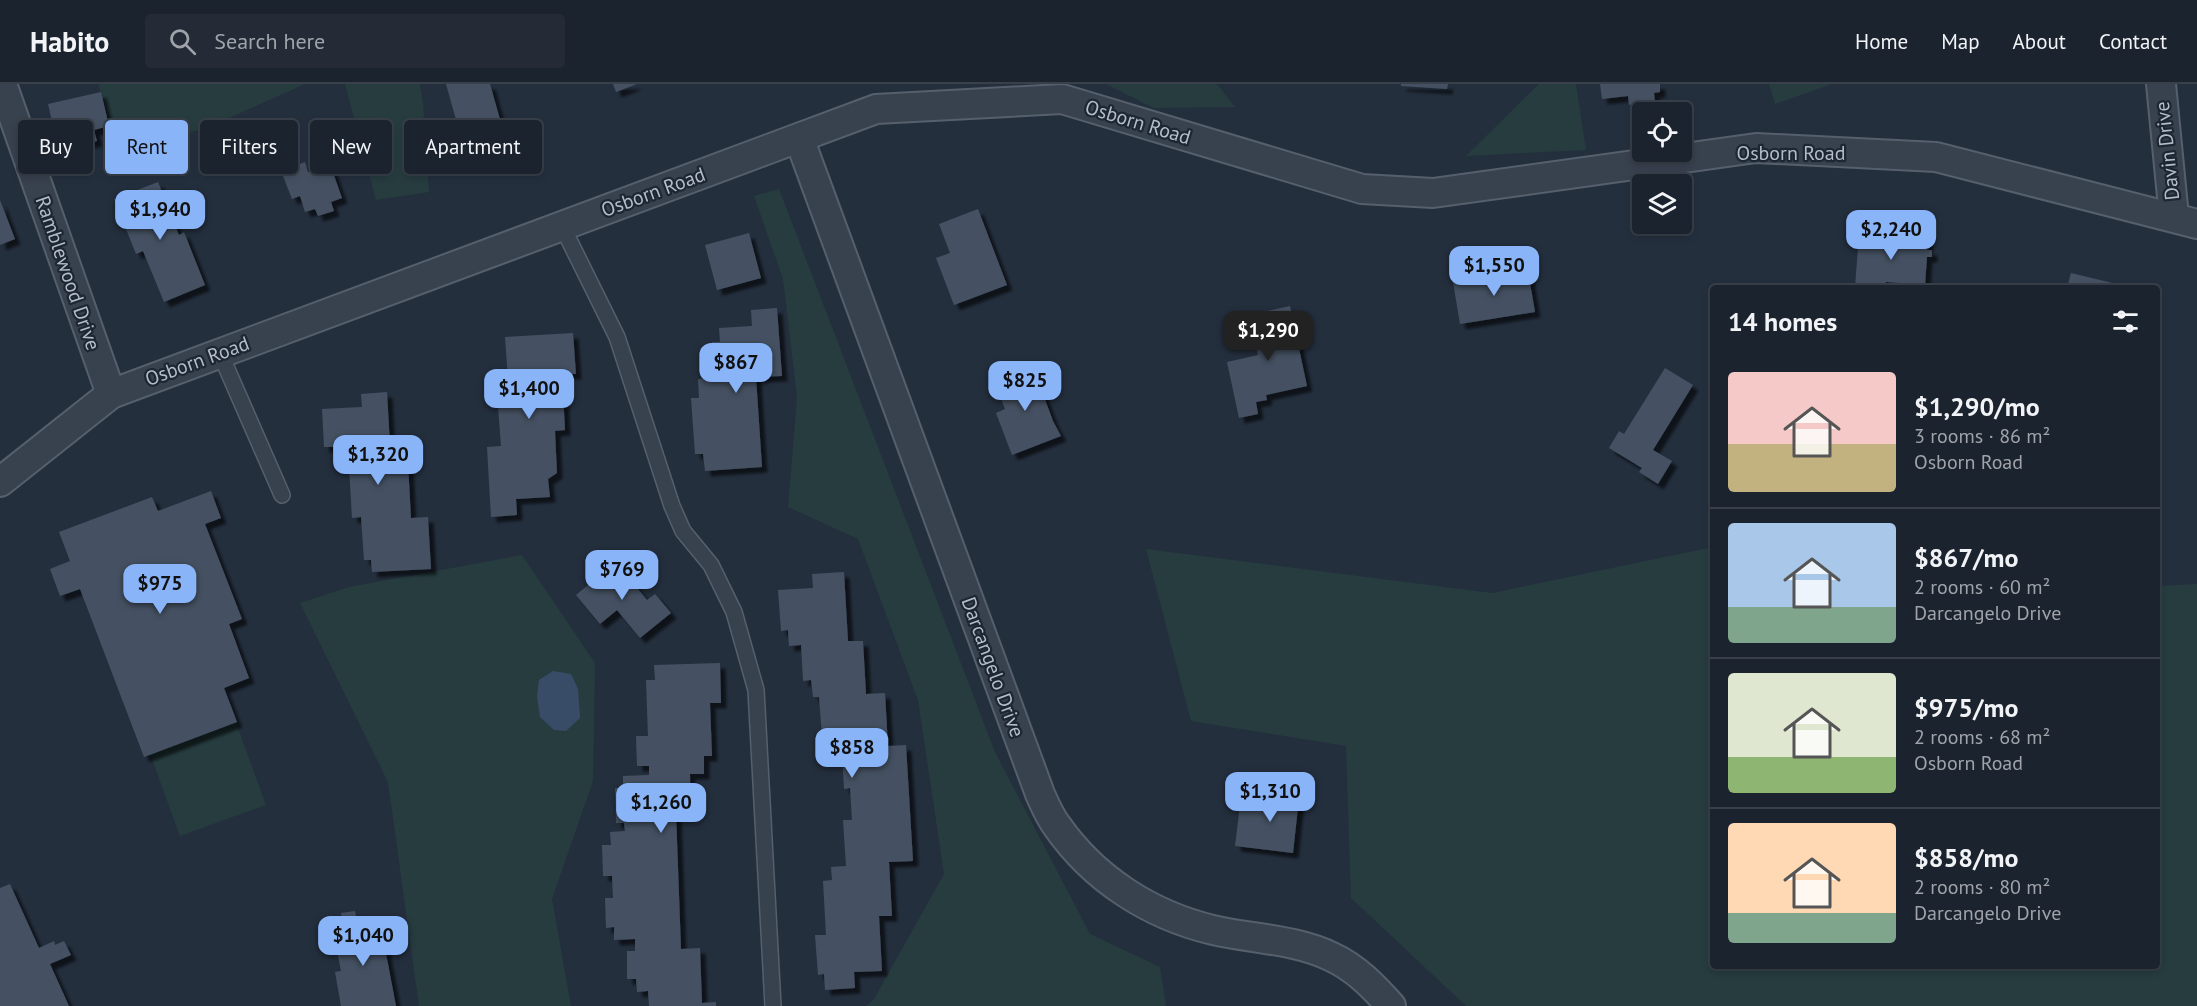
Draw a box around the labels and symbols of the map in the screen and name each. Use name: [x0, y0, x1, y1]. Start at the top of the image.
street label: Osborn Road: [1082, 94, 1194, 150]
street label: Davin Drive: [2149, 100, 2185, 202]
street label: Osborn Road: [1736, 140, 1846, 166]
street label: Osborn Road: [597, 161, 709, 223]
pin: $1,940: [111, 190, 209, 241]
street label: Ramblewood Drive: [29, 193, 107, 353]
pin: $2,240: [1842, 210, 1940, 261]
pin: $1,550: [1445, 246, 1543, 297]
pin: $1,290: [1219, 311, 1317, 362]
street label: Osborn Road: [141, 330, 253, 392]
pin: $867: [700, 343, 772, 394]
pin: $825: [989, 361, 1061, 412]
pin: $1,400: [480, 369, 578, 420]
pin: $1,320: [329, 435, 427, 486]
pin: $769: [586, 550, 658, 601]
pin: $975: [124, 564, 196, 615]
street label: Darcangelo Drive: [956, 593, 1030, 741]
pin: $858: [816, 728, 888, 779]
pin: $1,310: [1221, 772, 1319, 823]
pin: $1,260: [612, 783, 710, 834]
pin: $1,040: [314, 916, 412, 967]

